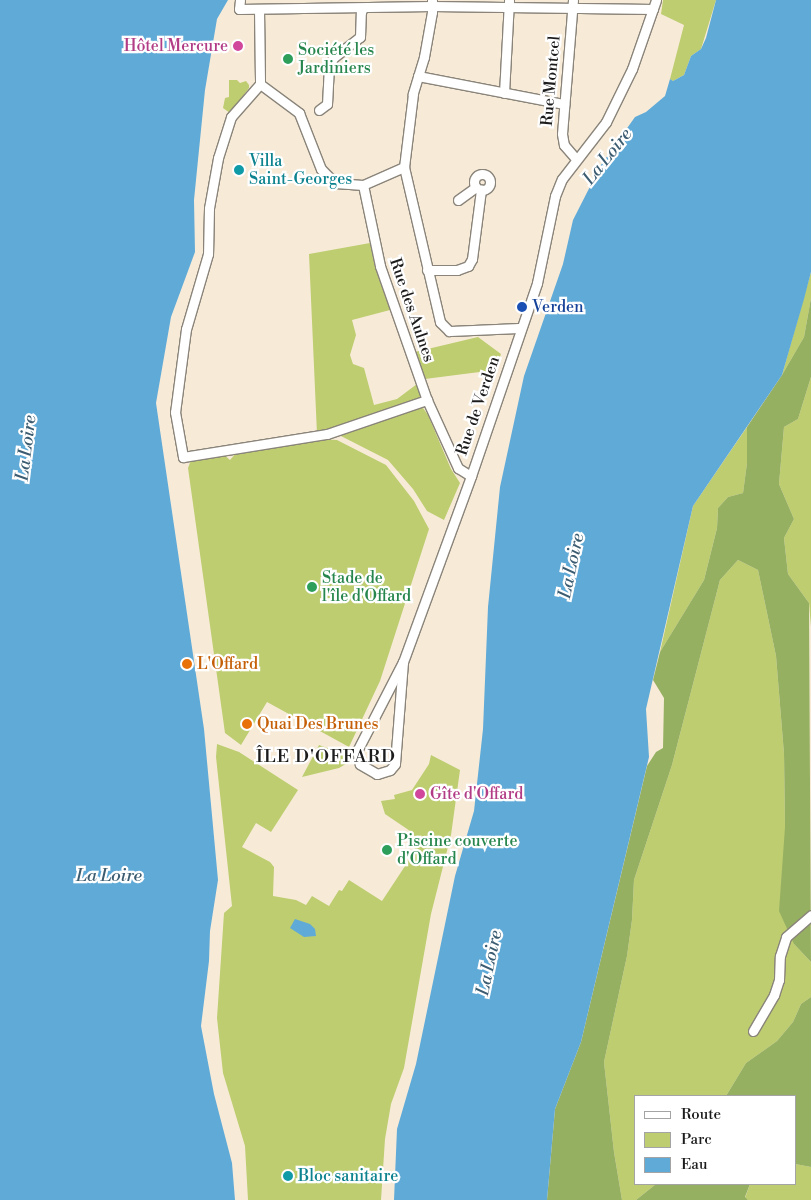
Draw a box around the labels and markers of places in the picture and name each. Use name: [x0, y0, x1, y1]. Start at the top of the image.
place label: Hôtel Mercure: [124, 36, 228, 56]
marker: Hôtel Mercure: [232, 40, 244, 52]
place label: Société les Jardiniers: [298, 40, 374, 78]
marker: Société les Jardiniers: [282, 53, 294, 65]
place label: Villa Saint-Georges: [249, 151, 352, 189]
marker: Villa Saint-Georges: [233, 164, 245, 176]
place label: Verden: [532, 297, 584, 317]
marker: Verden: [516, 301, 528, 313]
place label: Stade de l'île d'Offard: [322, 568, 411, 606]
marker: Stade de l'île d'Offard: [306, 581, 318, 593]
place label: L'Offard: [197, 654, 258, 674]
marker: L'Offard: [181, 658, 193, 670]
place label: Quai Des Brunes: [257, 714, 378, 734]
marker: Quai Des Brunes: [241, 718, 253, 730]
place label: Gîte d'Offard: [430, 784, 523, 804]
marker: Gîte d'Offard: [414, 788, 426, 800]
place label: Piscine couverte d'Offard: [397, 831, 517, 869]
marker: Piscine couverte d'Offard: [381, 844, 393, 856]
place label: Bloc sanitaire: [298, 1166, 398, 1186]
marker: Bloc sanitaire: [282, 1170, 294, 1182]

